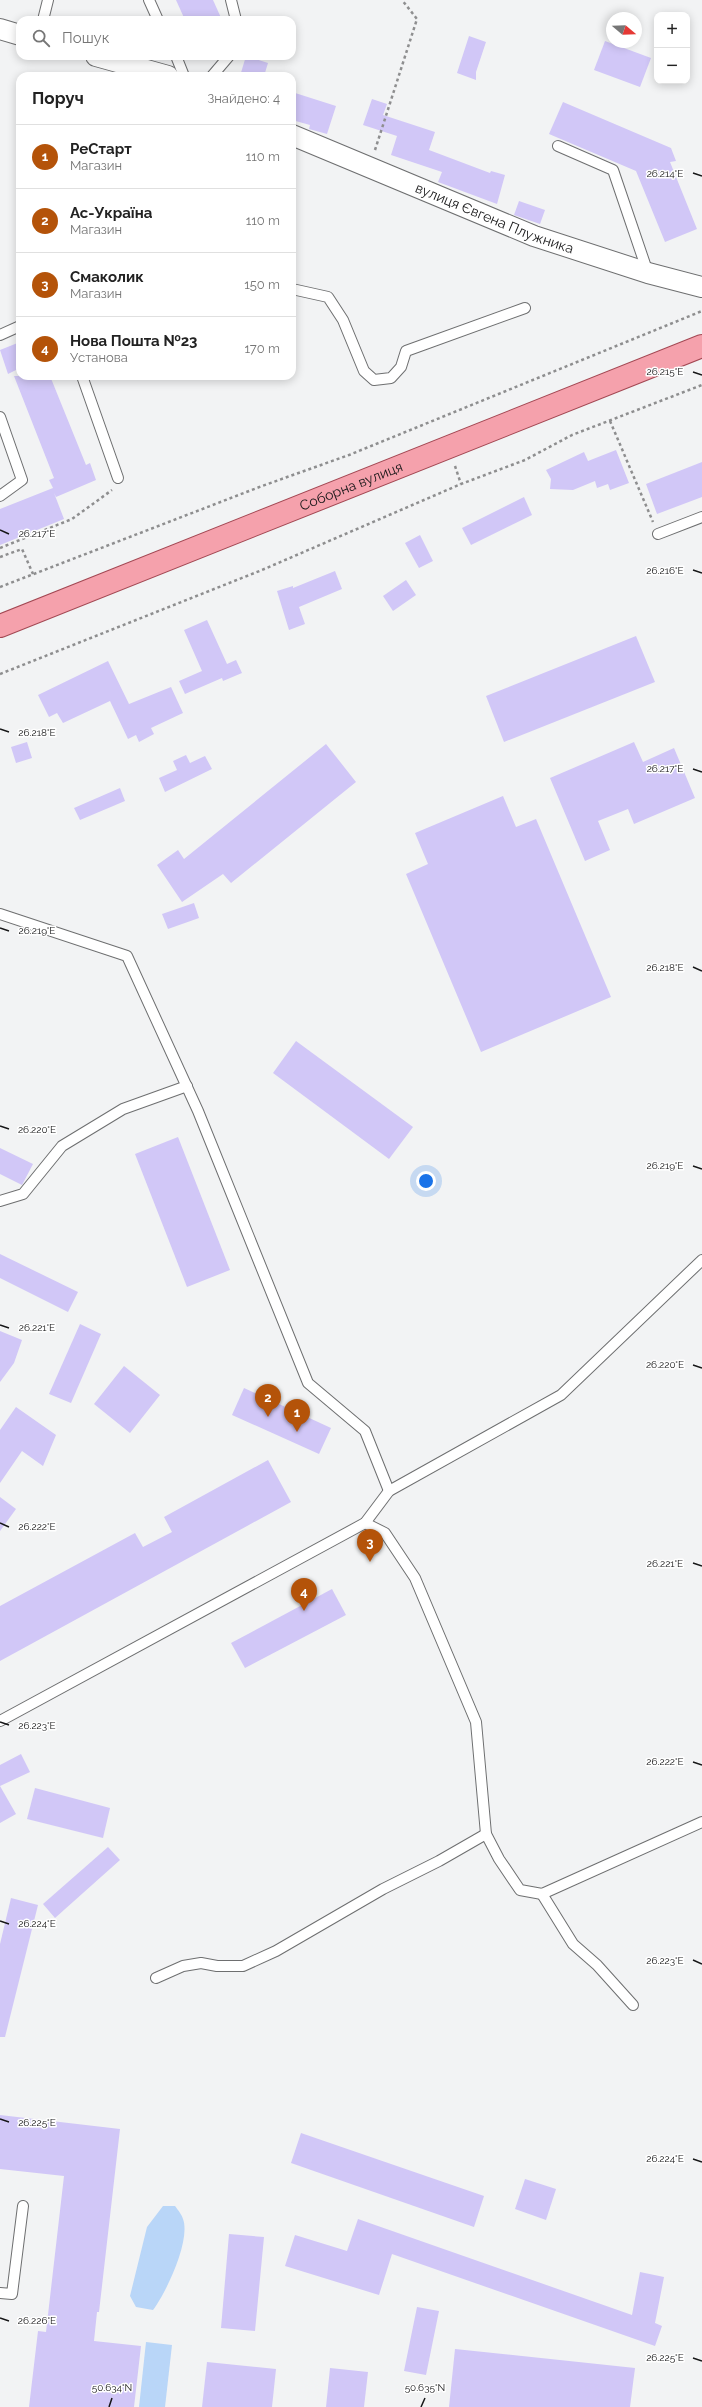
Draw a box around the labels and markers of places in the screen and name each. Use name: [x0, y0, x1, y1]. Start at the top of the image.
pin: 2: [255, 1384, 281, 1417]
pin: 1: [284, 1399, 310, 1432]
pin: 3: [357, 1529, 383, 1562]
pin: 4: [291, 1578, 317, 1611]

